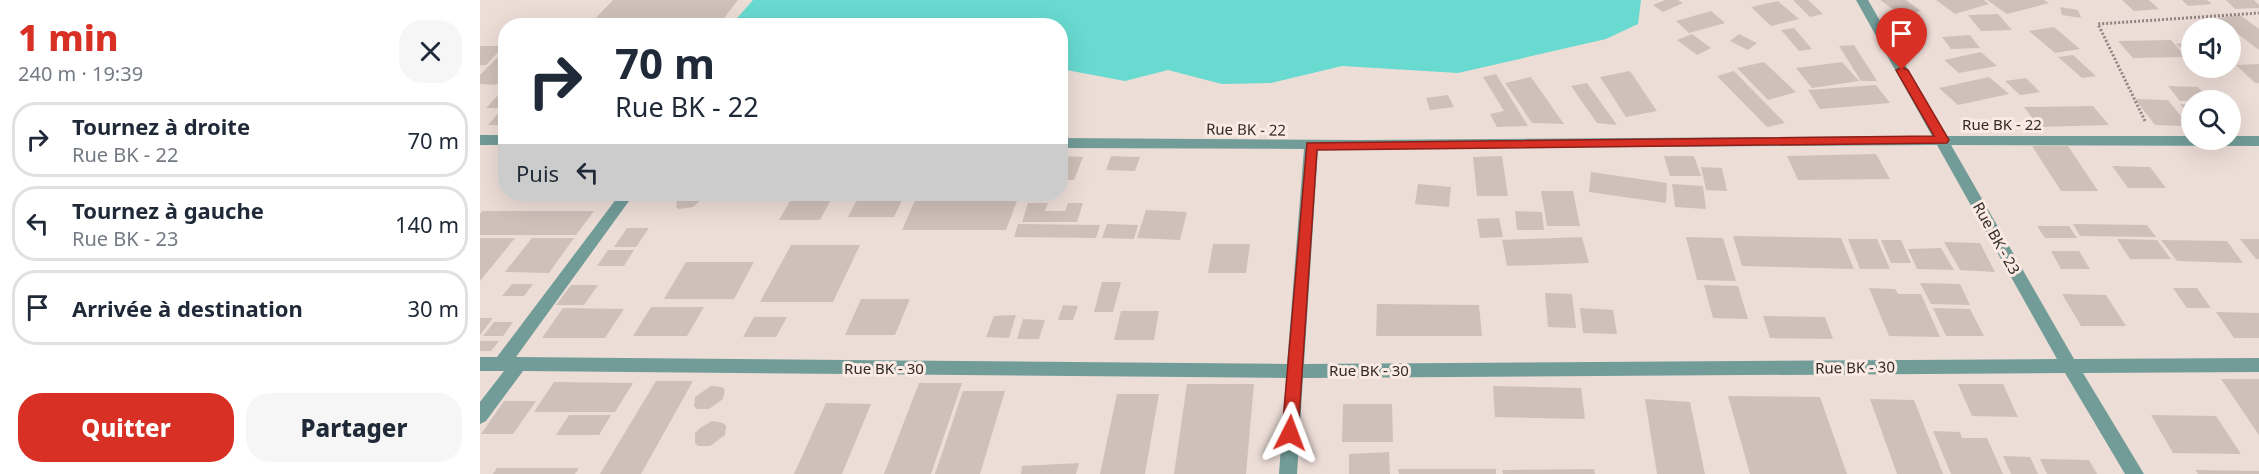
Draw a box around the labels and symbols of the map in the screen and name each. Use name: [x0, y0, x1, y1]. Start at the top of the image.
pin: [1876, 8, 1927, 70]
street label: Rue BK - 22: [1962, 114, 2042, 134]
street label: Rue BK - 22: [1206, 118, 1286, 140]
street label: Rue BK - 23: [1969, 198, 2025, 278]
street label: Rue BK - 30: [1815, 356, 1895, 378]
street label: Rue BK - 30: [844, 358, 924, 378]
street label: Rue BK - 30: [1329, 360, 1409, 380]
position arrow: [1258, 401, 1322, 465]

